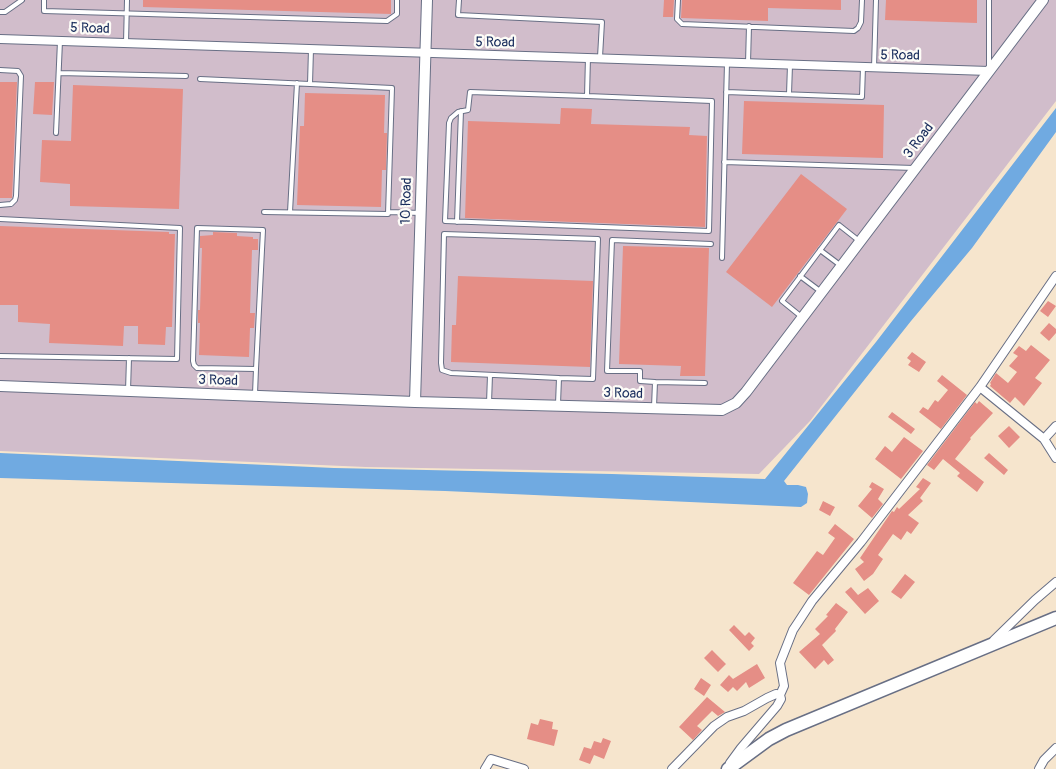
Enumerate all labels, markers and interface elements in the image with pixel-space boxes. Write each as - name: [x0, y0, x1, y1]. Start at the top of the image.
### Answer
- street label: 5 Road: [70, 20, 110, 38]
- street label: 5 Road: [475, 34, 515, 52]
- street label: 5 Road: [880, 47, 920, 65]
- street label: 3 Road: [900, 120, 938, 162]
- street label: 10 Road: [398, 177, 416, 225]
- street label: 3 Road: [198, 372, 238, 390]
- street label: 3 Road: [603, 385, 643, 403]

